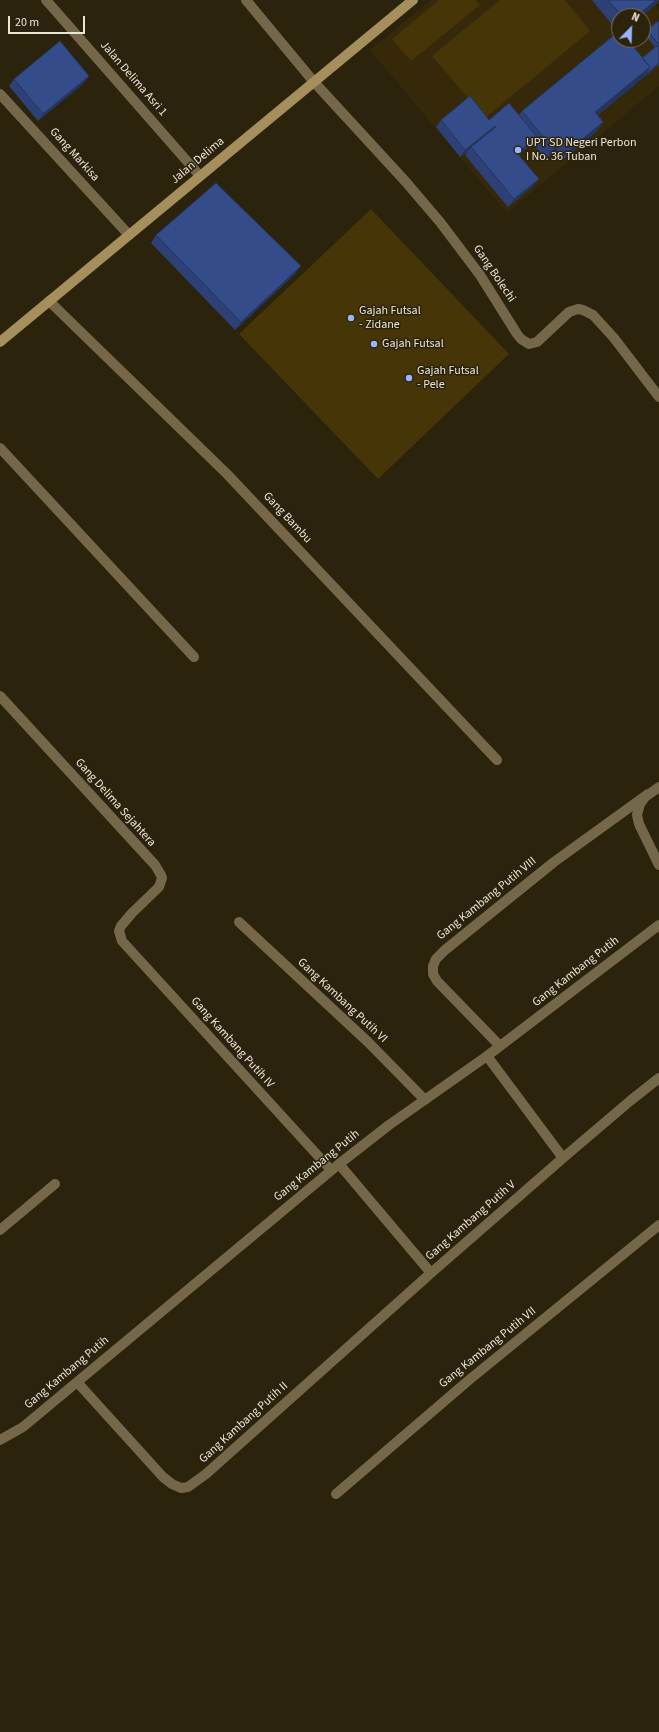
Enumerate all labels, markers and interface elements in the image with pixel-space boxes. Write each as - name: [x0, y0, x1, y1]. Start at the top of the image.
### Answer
- scale bar: [10, 8, 87, 34]
- north arrow: [611, 8, 651, 48]
- text: N: [629, 9, 642, 26]
- text: 20 m: [15, 14, 39, 31]
- street label: Jalan Delima Asri 1: [96, 38, 170, 120]
- street label: Gang Markisa: [46, 125, 102, 185]
- street label: Jalan Delima: [168, 135, 228, 187]
- place label: UPT SD Negeri Perbon I No. 36 Tuban: [526, 136, 637, 164]
- marker: UPT SD Negeri Perbon I No. 36 Tuban: [513, 145, 523, 155]
- street label: Gang Bolechi: [470, 243, 518, 305]
- place label: Gajah Futsal - Zidane: [359, 304, 421, 332]
- marker: Gajah Futsal - Zidane: [346, 313, 356, 323]
- place label: Gajah Futsal: [382, 337, 444, 351]
- marker: Gajah Futsal: [369, 339, 379, 349]
- place label: Gajah Futsal - Pele: [417, 364, 479, 392]
- marker: Gajah Futsal - Pele: [404, 373, 414, 383]
- street label: Gang Bambu: [260, 489, 314, 547]
- street label: Gang Delima Sejahtera: [72, 756, 158, 850]
- street label: Gang Kambang Putih VIII: [434, 854, 540, 944]
- street label: Gang Kambang Putih: [530, 934, 622, 1010]
- street label: Gang Kambang Putih VI: [294, 956, 390, 1046]
- street label: Gang Kambang Putih IV: [187, 995, 277, 1091]
- street label: Gang Kambang Putih: [271, 1127, 363, 1205]
- street label: Gang Kambang Putih V: [423, 1178, 519, 1264]
- street label: Gang Kambang Putih VII: [437, 1304, 539, 1392]
- street label: Gang Kambang Putih: [22, 1333, 112, 1413]
- street label: Gang Kambang Putih II: [197, 1379, 291, 1467]

